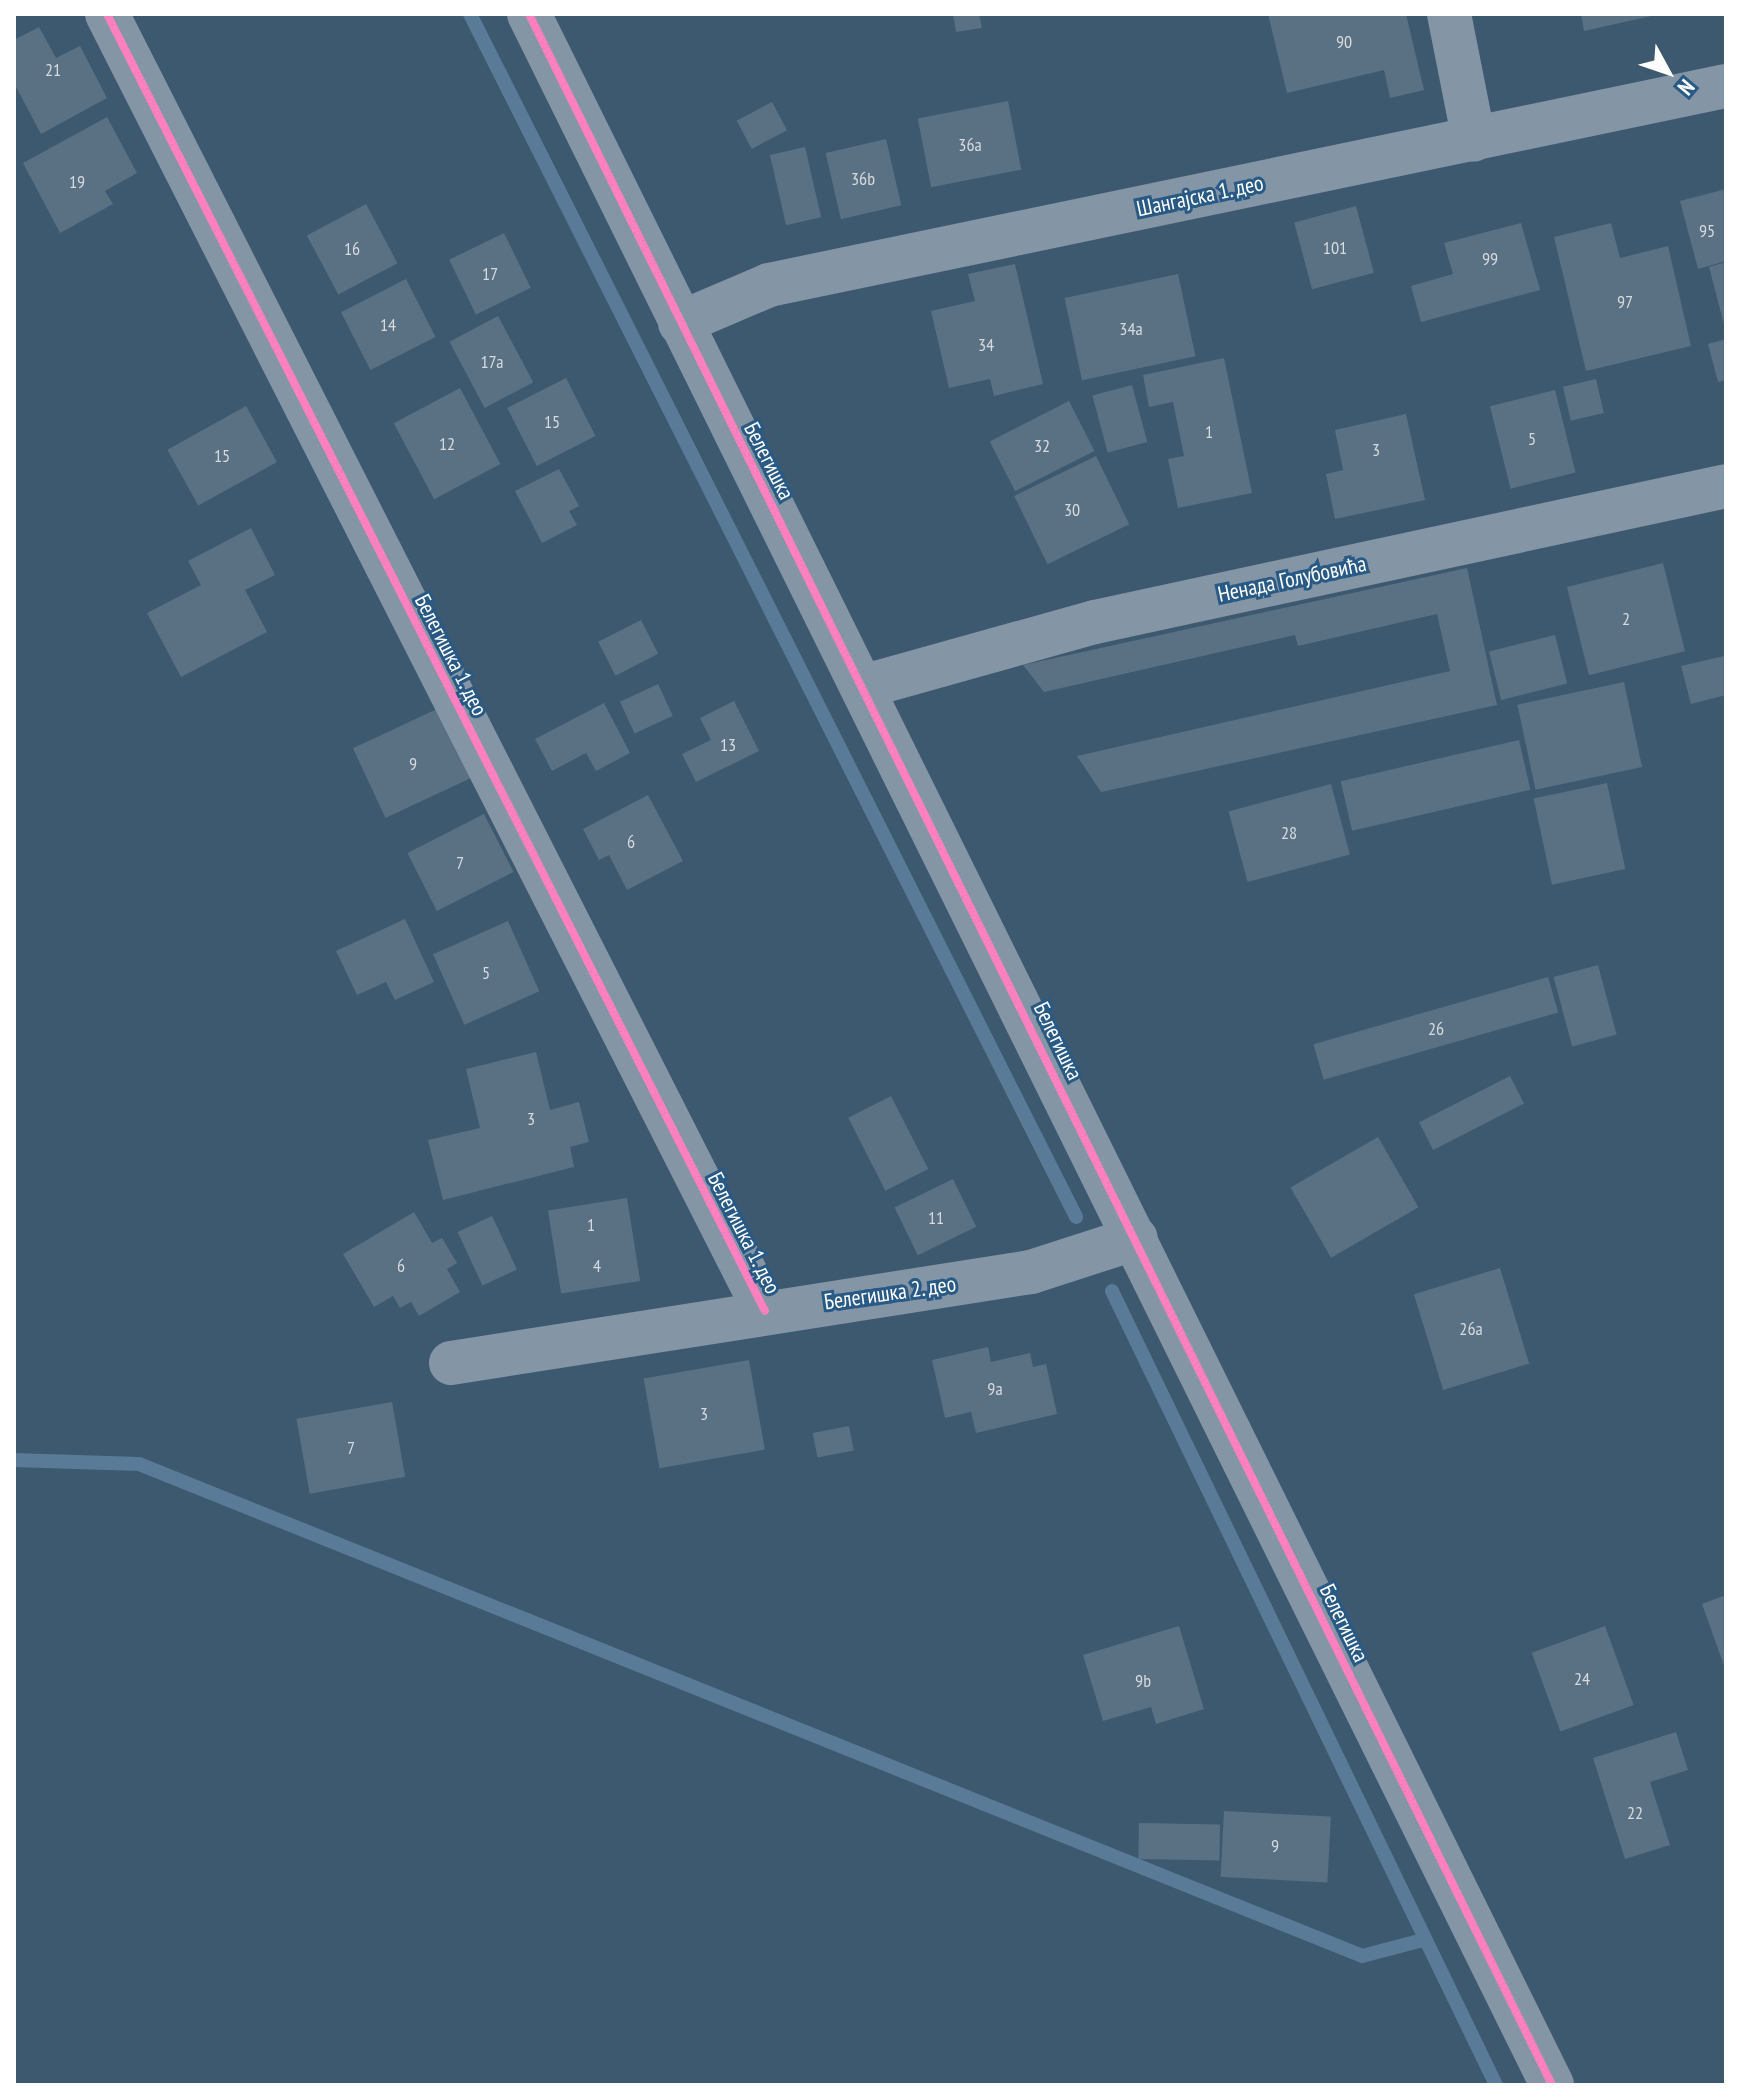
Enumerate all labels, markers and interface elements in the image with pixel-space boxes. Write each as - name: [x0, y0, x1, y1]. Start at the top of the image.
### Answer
- house number: 90: [1336, 31, 1352, 53]
- north arrow: [1628, 32, 1708, 112]
- house number: 21: [45, 59, 61, 81]
- text: N: [1672, 74, 1701, 101]
- house number: 36a: [958, 134, 982, 156]
- house number: 36b: [851, 168, 875, 190]
- street label: Шангајска 1. део: [1134, 170, 1266, 222]
- house number: 19: [69, 171, 85, 193]
- house number: 95: [1699, 220, 1715, 242]
- house number: 101: [1323, 237, 1347, 259]
- house number: 16: [344, 238, 360, 260]
- house number: 99: [1482, 248, 1498, 270]
- house number: 17: [482, 263, 498, 285]
- house number: 97: [1617, 291, 1633, 313]
- house number: 14: [380, 314, 396, 336]
- house number: 34a: [1119, 318, 1143, 340]
- house number: 34: [978, 334, 994, 356]
- house number: 17a: [480, 351, 504, 373]
- house number: 15: [544, 411, 560, 433]
- street label: Белегишка: [738, 418, 800, 504]
- house number: 1: [1205, 421, 1213, 443]
- house number: 5: [1528, 428, 1536, 450]
- house number: 12: [439, 433, 455, 455]
- house number: 32: [1034, 435, 1050, 457]
- house number: 3: [1372, 439, 1380, 461]
- house number: 15: [214, 445, 230, 467]
- house number: 30: [1064, 499, 1080, 521]
- street label: Ненада Голубовића: [1215, 550, 1369, 608]
- street label: Белегишка 1. део: [409, 589, 493, 721]
- house number: 2: [1622, 608, 1630, 630]
- house number: 13: [720, 734, 736, 756]
- house number: 9: [409, 753, 417, 775]
- house number: 28: [1281, 822, 1297, 844]
- house number: 6: [627, 831, 635, 853]
- house number: 7: [456, 852, 464, 874]
- house number: 5: [482, 962, 490, 984]
- street label: Белегишка: [1028, 998, 1088, 1084]
- house number: 26: [1428, 1018, 1444, 1040]
- house number: 3: [527, 1108, 535, 1130]
- street label: Белегишка 1. део: [702, 1167, 786, 1299]
- house number: 11: [928, 1207, 944, 1229]
- house number: 1: [587, 1214, 595, 1236]
- house number: 6: [397, 1255, 405, 1277]
- house number: 4: [593, 1255, 601, 1277]
- street label: Белегишка 2. део: [822, 1271, 958, 1315]
- house number: 26a: [1459, 1318, 1483, 1340]
- house number: 9a: [987, 1378, 1003, 1400]
- house number: 3: [700, 1403, 708, 1425]
- house number: 7: [347, 1437, 355, 1459]
- street label: Белегишка: [1314, 1580, 1374, 1666]
- house number: 24: [1574, 1668, 1590, 1690]
- house number: 9b: [1135, 1670, 1151, 1692]
- house number: 22: [1627, 1802, 1643, 1824]
- house number: 9: [1271, 1835, 1279, 1857]

